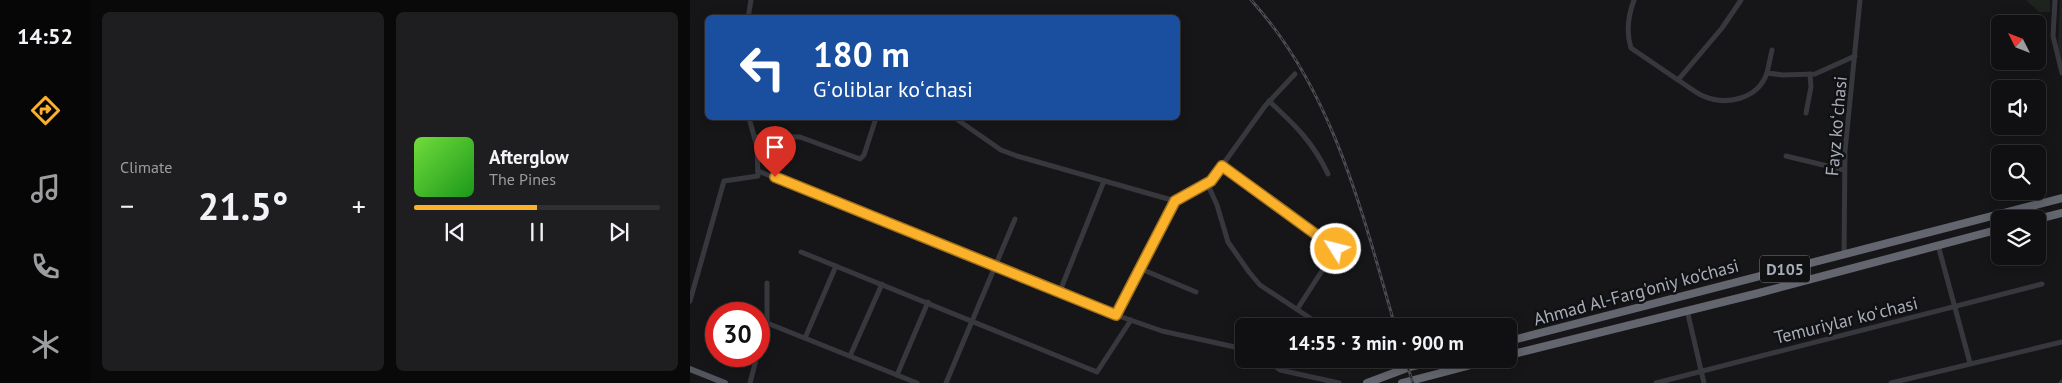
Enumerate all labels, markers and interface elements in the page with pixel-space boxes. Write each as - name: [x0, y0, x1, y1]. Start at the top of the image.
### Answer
- north arrow: [1991, 15, 2046, 70]
- map controls: [1991, 15, 2046, 265]
- text: 14:52: [17, 22, 73, 50]
- text: 180 m: [813, 31, 910, 77]
- icon: left: [730, 35, 795, 100]
- text: Gʻoliblar koʻchasi: [813, 75, 973, 103]
- street label: Fayz koʻchasi: [1820, 75, 1852, 177]
- button: sound: [1991, 80, 2046, 135]
- icon: directions: [28, 93, 63, 128]
- pin: [754, 126, 796, 177]
- icon: arrive: [761, 133, 789, 161]
- text: Afterglow: [489, 145, 569, 169]
- button: search: [1991, 145, 2046, 200]
- text: Climate: [120, 157, 172, 177]
- text: The Pines: [489, 169, 556, 189]
- icon: music: [28, 171, 63, 206]
- text: 21.5°: [198, 181, 288, 230]
- text: −: [120, 187, 134, 224]
- text: +: [352, 187, 366, 224]
- button: layers: [1991, 210, 2046, 265]
- icon: previous: [441, 218, 469, 246]
- icon: pause: [523, 218, 551, 246]
- icon: next: [605, 218, 633, 246]
- position arrow: [1309, 222, 1361, 274]
- icon: phone: [28, 249, 63, 284]
- street label: Ahmad Al-Farg'oniy ko'chasi: [1531, 254, 1741, 330]
- road number: D105: [1760, 255, 1810, 282]
- street label: Temuriylar koʻchasi: [1772, 291, 1920, 349]
- speed limit sign: 30: [705, 302, 770, 367]
- icon: climate: [28, 327, 63, 362]
- text: 14:55 · 3 min · 900 m: [1288, 331, 1464, 355]

